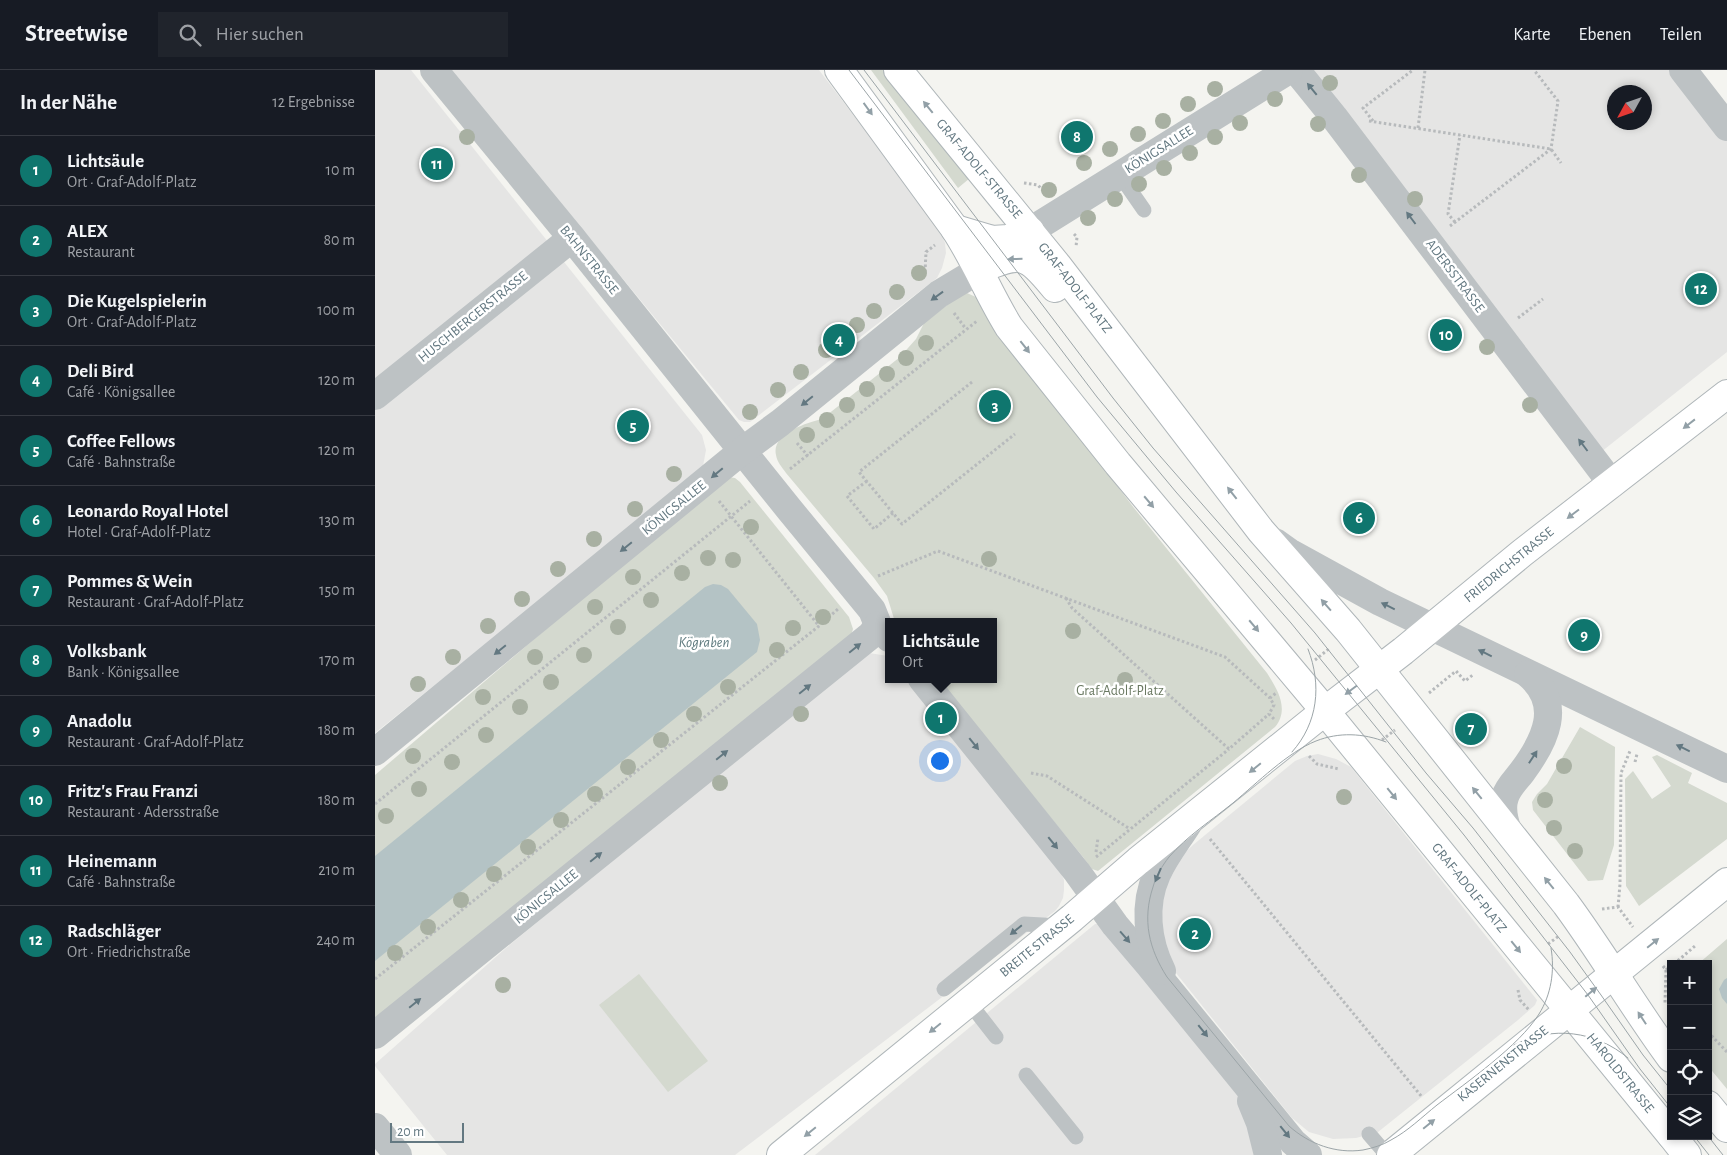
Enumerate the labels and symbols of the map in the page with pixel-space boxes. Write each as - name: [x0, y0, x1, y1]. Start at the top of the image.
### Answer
- one-way arrow: [1306, 83, 1317, 96]
- north arrow: [1607, 85, 1652, 130]
- one-way arrow: [923, 101, 934, 114]
- one-way arrow: [863, 103, 873, 116]
- street label: GRAF-ADOLF-STRASSE: [933, 117, 1025, 222]
- pin: 8: [1061, 118, 1093, 156]
- street label: KÖNIGSALLEE: [1121, 121, 1196, 176]
- pin: 11: [421, 145, 453, 183]
- one-way arrow: [1406, 211, 1416, 225]
- street label: BAHNSTRASSE: [557, 223, 621, 297]
- street label: ADERSSTRASSE: [1423, 237, 1487, 315]
- street label: GRAF-ADOLF-PLATZ: [1035, 240, 1115, 336]
- one-way arrow: [1007, 255, 1023, 263]
- street label: HUSCHBERGERSTRASSE: [416, 269, 530, 365]
- pin: 12: [1685, 270, 1717, 308]
- one-way arrow: [931, 291, 944, 301]
- pin: 10: [1430, 316, 1462, 354]
- pin: 4: [823, 321, 855, 359]
- one-way arrow: [1020, 340, 1030, 354]
- pin: 3: [979, 387, 1011, 425]
- one-way arrow: [801, 396, 814, 407]
- pin: 5: [617, 407, 649, 445]
- one-way arrow: [1682, 419, 1695, 430]
- one-way arrow: [1577, 439, 1588, 452]
- one-way arrow: [711, 467, 724, 478]
- street label: KÖNIGSALLEE: [638, 476, 709, 538]
- one-way arrow: [1226, 487, 1237, 500]
- one-way arrow: [1144, 495, 1155, 508]
- pin: 6: [1343, 499, 1375, 537]
- one-way arrow: [1567, 508, 1580, 519]
- street label: FRIEDRICHSTRASSE: [1462, 525, 1557, 605]
- one-way arrow: [620, 541, 633, 552]
- one-way arrow: [1320, 600, 1332, 612]
- one-way arrow: [1381, 602, 1395, 610]
- pin: 9: [1568, 616, 1600, 654]
- one-way arrow: [1248, 619, 1259, 632]
- water label: Kögraben: [679, 635, 729, 650]
- one-way arrow: [848, 643, 861, 654]
- one-way arrow: [494, 644, 507, 655]
- one-way arrow: [1478, 649, 1493, 657]
- one-way arrow: [798, 684, 811, 695]
- park label: Graf-Adolf-Platz: [1076, 684, 1164, 698]
- one-way arrow: [1345, 685, 1358, 696]
- pin: 1: [925, 699, 957, 737]
- pin: 7: [1455, 710, 1487, 748]
- one-way arrow: [969, 738, 980, 751]
- one-way arrow: [1676, 744, 1690, 752]
- your location: [927, 748, 953, 774]
- one-way arrow: [716, 750, 729, 761]
- one-way arrow: [1528, 750, 1537, 763]
- one-way arrow: [1248, 763, 1261, 774]
- one-way arrow: [1387, 787, 1398, 800]
- one-way arrow: [1472, 787, 1483, 800]
- one-way arrow: [1048, 836, 1059, 849]
- street label: GRAF-ADOLF-PLATZ: [1429, 841, 1509, 935]
- one-way arrow: [589, 852, 602, 863]
- street label: KÖNIGSALLEE: [510, 865, 581, 927]
- one-way arrow: [1153, 868, 1161, 882]
- one-way arrow: [1544, 877, 1555, 890]
- street label: BREITE STRASSE: [997, 912, 1077, 980]
- pin: 2: [1179, 915, 1211, 953]
- one-way arrow: [1010, 925, 1023, 936]
- one-way arrow: [1119, 930, 1131, 942]
- one-way arrow: [1646, 938, 1659, 949]
- one-way arrow: [1511, 941, 1522, 954]
- one-way arrow: [1585, 986, 1597, 998]
- one-way arrow: [408, 997, 421, 1008]
- one-way arrow: [1638, 1012, 1647, 1025]
- one-way arrow: [929, 1023, 942, 1034]
- street label: KASERNENSTRASSE: [1455, 1023, 1551, 1105]
- one-way arrow: [1197, 1024, 1208, 1037]
- street label: HAROLDSTRASSE: [1584, 1030, 1656, 1116]
- one-way arrow: [1422, 1119, 1435, 1130]
- scale bar: [390, 1120, 464, 1143]
- one-way arrow: [1280, 1125, 1291, 1138]
- one-way arrow: [803, 1126, 816, 1137]

